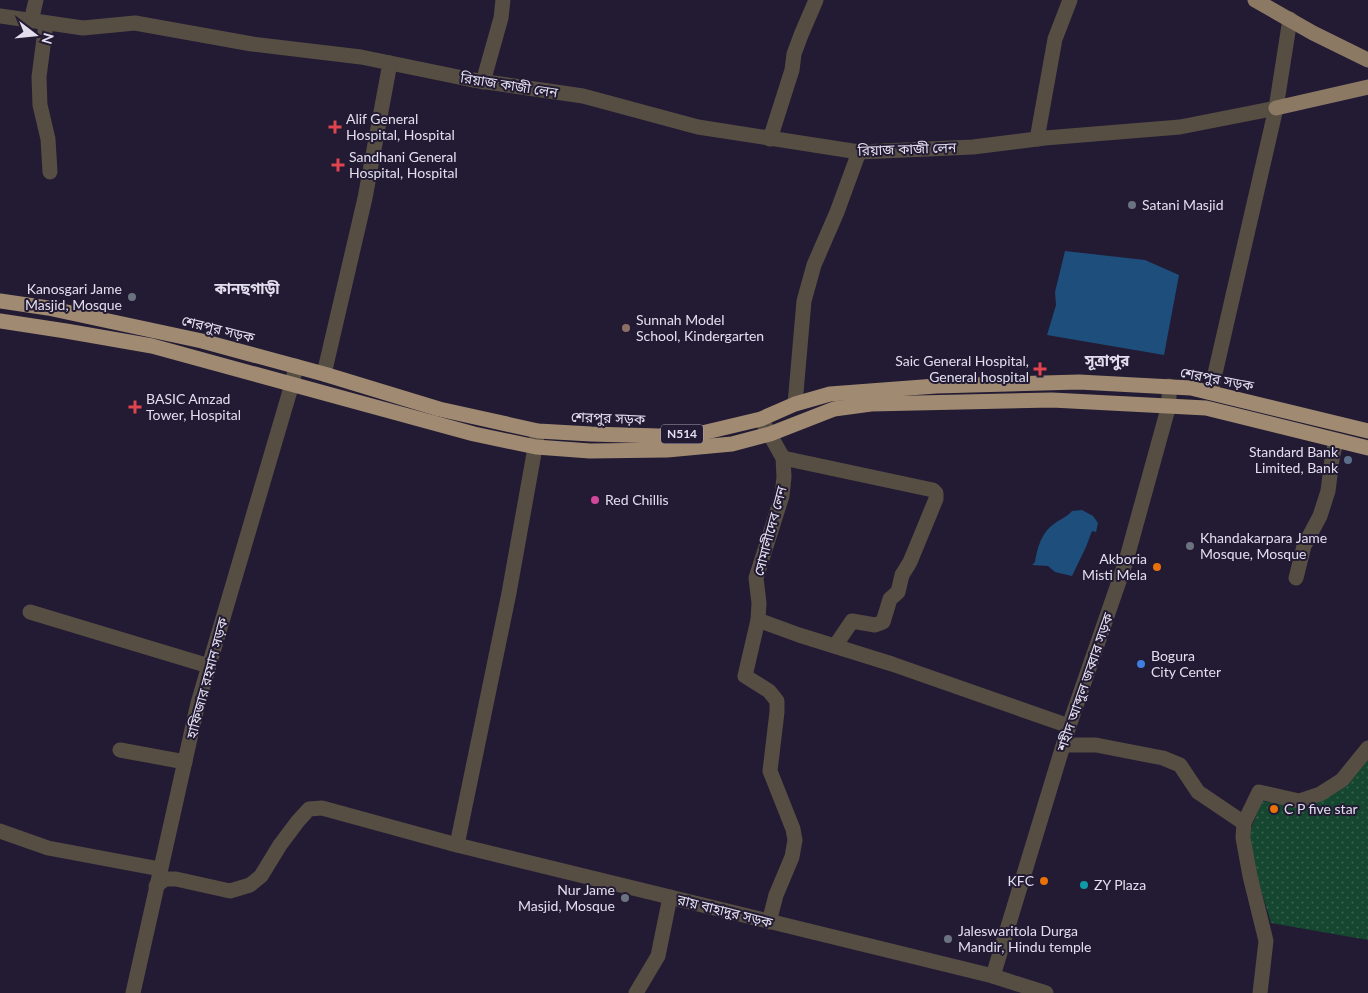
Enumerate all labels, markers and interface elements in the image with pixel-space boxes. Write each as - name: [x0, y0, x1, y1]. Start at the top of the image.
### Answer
- north arrow: [10, 10, 60, 60]
- text: N: [38, 31, 58, 46]
- street label: রিয়াজ কাজী লেন: [458, 68, 560, 101]
- place label: Alif General Hospital, Hospital: [346, 110, 455, 143]
- marker: Alif General Hospital, Hospital: [328, 120, 342, 134]
- street label: রিয়াজ কাজী লেন: [857, 138, 957, 159]
- place label: Sandhani General Hospital, Hospital: [349, 148, 458, 181]
- marker: Sandhani General Hospital, Hospital: [331, 158, 345, 172]
- place label: Satani Masjid: [1142, 196, 1223, 213]
- marker: Satani Masjid: [1126, 199, 1138, 211]
- district label: কানছগাড়ী: [213, 279, 280, 297]
- place label: Kanosgari Jame Masjid, Mosque: [25, 280, 122, 313]
- marker: Kanosgari Jame Masjid, Mosque: [126, 291, 138, 303]
- street label: শেরপুর সড়ক: [180, 311, 257, 347]
- place label: Sunnah Model School, Kindergarten: [636, 311, 764, 344]
- marker: Sunnah Model School, Kindergarten: [620, 322, 632, 334]
- district label: সূত্রাপুর: [1084, 351, 1130, 371]
- place label: Saic General Hospital, General hospital: [895, 352, 1029, 385]
- marker: Saic General Hospital, General hospital: [1033, 362, 1047, 376]
- street label: শেরপুর সড়ক: [1179, 363, 1256, 395]
- place label: BASIC Amzad Tower, Hospital: [146, 390, 241, 423]
- marker: BASIC Amzad Tower, Hospital: [128, 400, 142, 414]
- street label: শেরপুর সড়ক: [571, 408, 646, 428]
- road number: N514: [661, 424, 703, 444]
- place label: Standard Bank Limited, Bank: [1249, 443, 1339, 476]
- marker: Standard Bank Limited, Bank: [1342, 454, 1354, 466]
- street label: সোমালীদেব লেন: [749, 484, 790, 578]
- place label: Red Chillis: [605, 491, 669, 508]
- marker: Red Chillis: [589, 494, 601, 506]
- place label: Khandakarpara Jame Mosque, Mosque: [1200, 529, 1327, 562]
- marker: Khandakarpara Jame Mosque, Mosque: [1184, 540, 1196, 552]
- place label: Akboria Misti Mela: [1082, 550, 1147, 583]
- marker: Akboria Misti Mela: [1151, 561, 1163, 573]
- street label: শহীদ আব্দুল জব্বার সড়ক: [1053, 610, 1116, 754]
- street label: হাফিজার রহমান সড়ক: [182, 615, 231, 741]
- place label: Bogura City Center: [1151, 647, 1221, 680]
- marker: Bogura City Center: [1135, 658, 1147, 670]
- place label: C P five star: [1284, 800, 1358, 817]
- marker: C P five star: [1268, 803, 1280, 815]
- place label: KFC: [1008, 872, 1035, 889]
- marker: KFC: [1038, 875, 1050, 887]
- place label: ZY Plaza: [1094, 876, 1146, 893]
- marker: ZY Plaza: [1078, 879, 1090, 891]
- place label: Nur Jame Masjid, Mosque: [518, 881, 615, 914]
- street label: রায় বাহাদুর সড়ক: [675, 890, 775, 931]
- marker: Nur Jame Masjid, Mosque: [619, 892, 631, 904]
- place label: Jaleswaritola Durga Mandir, Hindu temple: [958, 922, 1091, 955]
- marker: Jaleswaritola Durga Mandir, Hindu temple: [942, 933, 954, 945]

